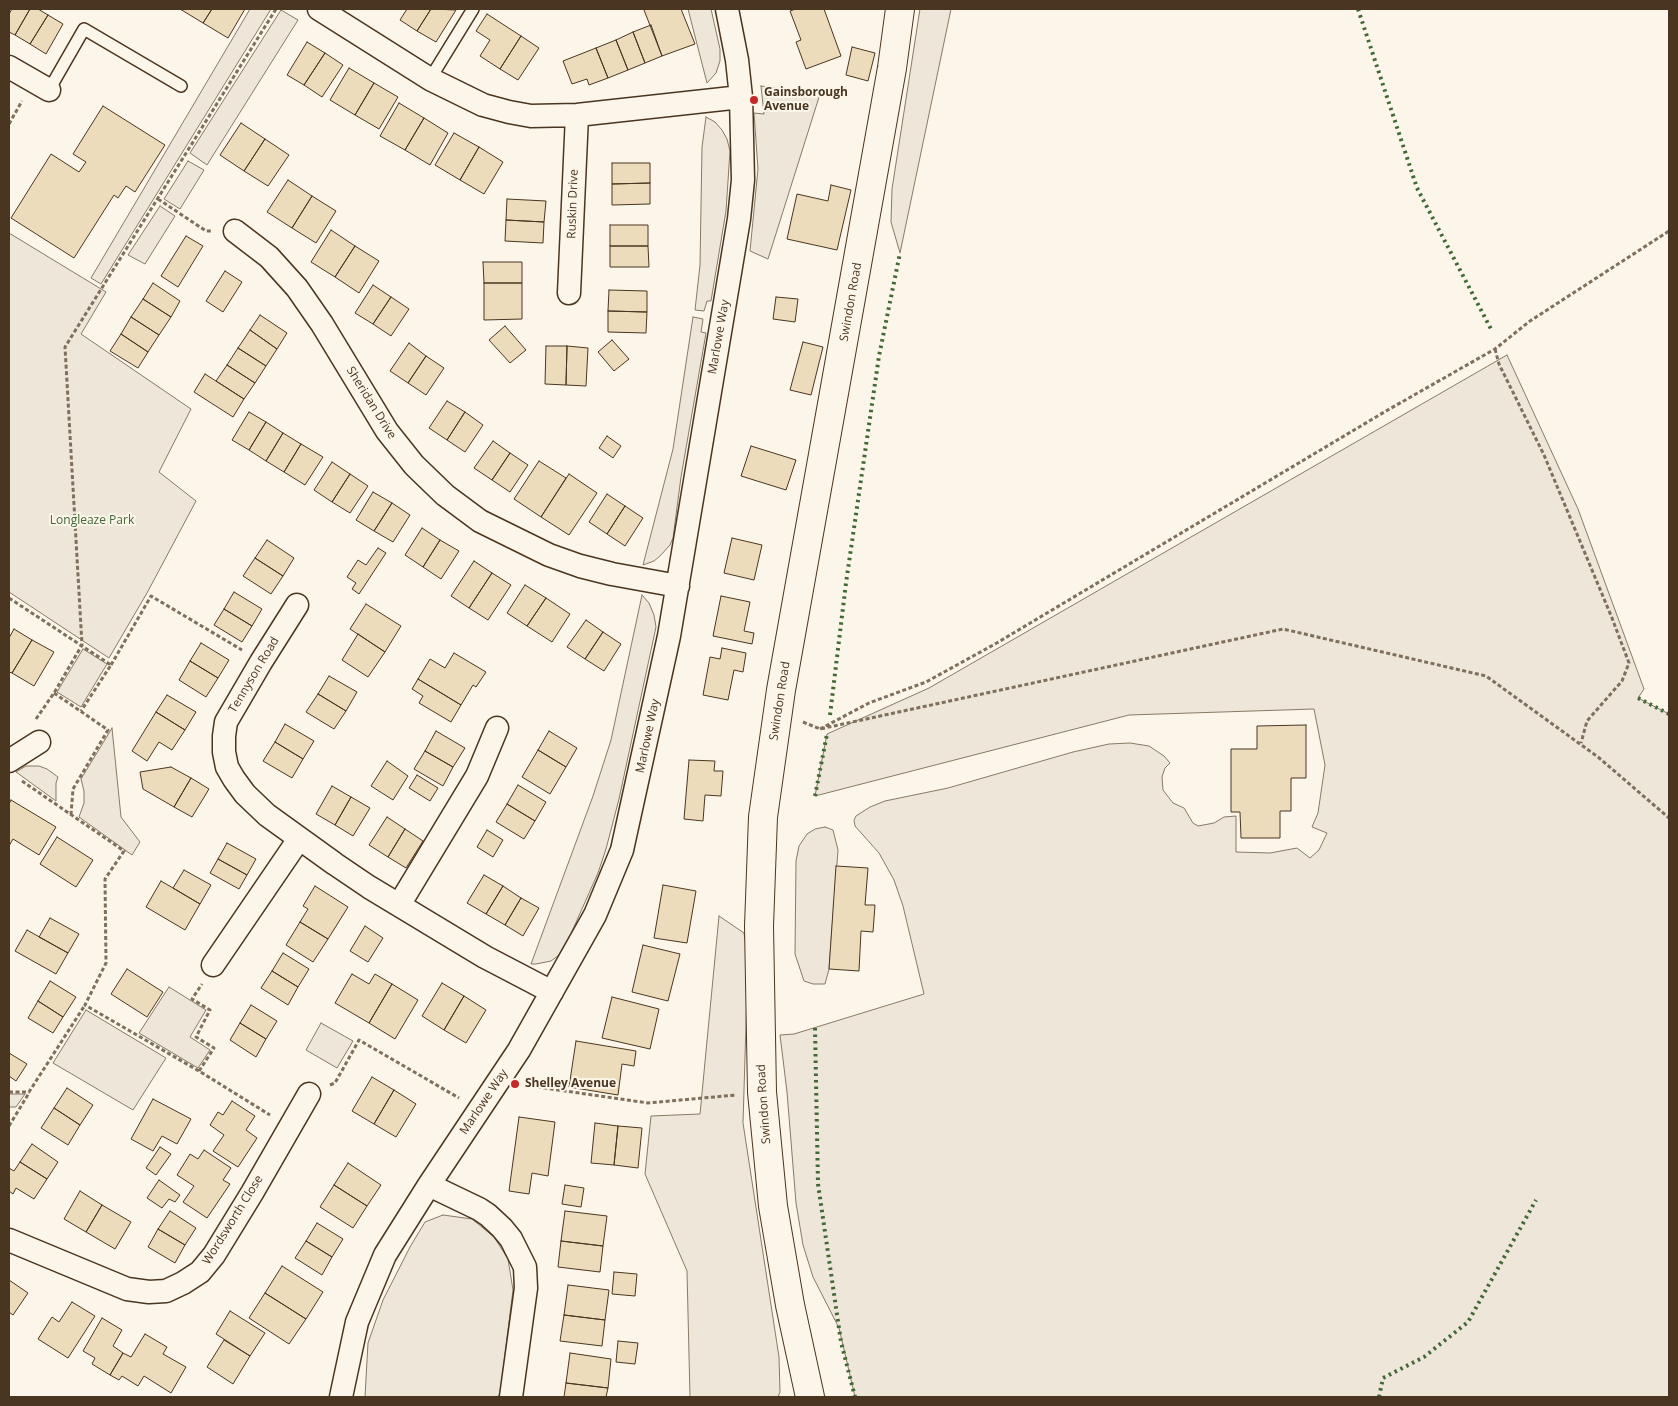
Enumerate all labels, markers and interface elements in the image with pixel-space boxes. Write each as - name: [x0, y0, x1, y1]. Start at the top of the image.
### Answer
- place label: Gainsborough Avenue: [764, 86, 848, 114]
- marker: Gainsborough Avenue: [748, 94, 760, 106]
- street label: Ruskin Drive: [565, 169, 581, 239]
- street label: Swindon Road: [837, 261, 865, 343]
- street label: Marlowe Way: [705, 299, 733, 375]
- street label: Sheridan Drive: [343, 364, 399, 442]
- park label: Longleaze Park: [50, 514, 134, 528]
- street label: Tennyson Road: [226, 634, 282, 716]
- street label: Swindon Road: [767, 660, 793, 742]
- street label: Marlowe Way: [633, 698, 663, 774]
- street label: Swindon Road: [754, 1064, 774, 1144]
- street label: Marlowe Way: [457, 1067, 511, 1137]
- place label: Shelley Avenue: [525, 1077, 616, 1091]
- marker: Shelley Avenue: [509, 1078, 521, 1090]
- street label: Wordsworth Close: [200, 1173, 266, 1267]

